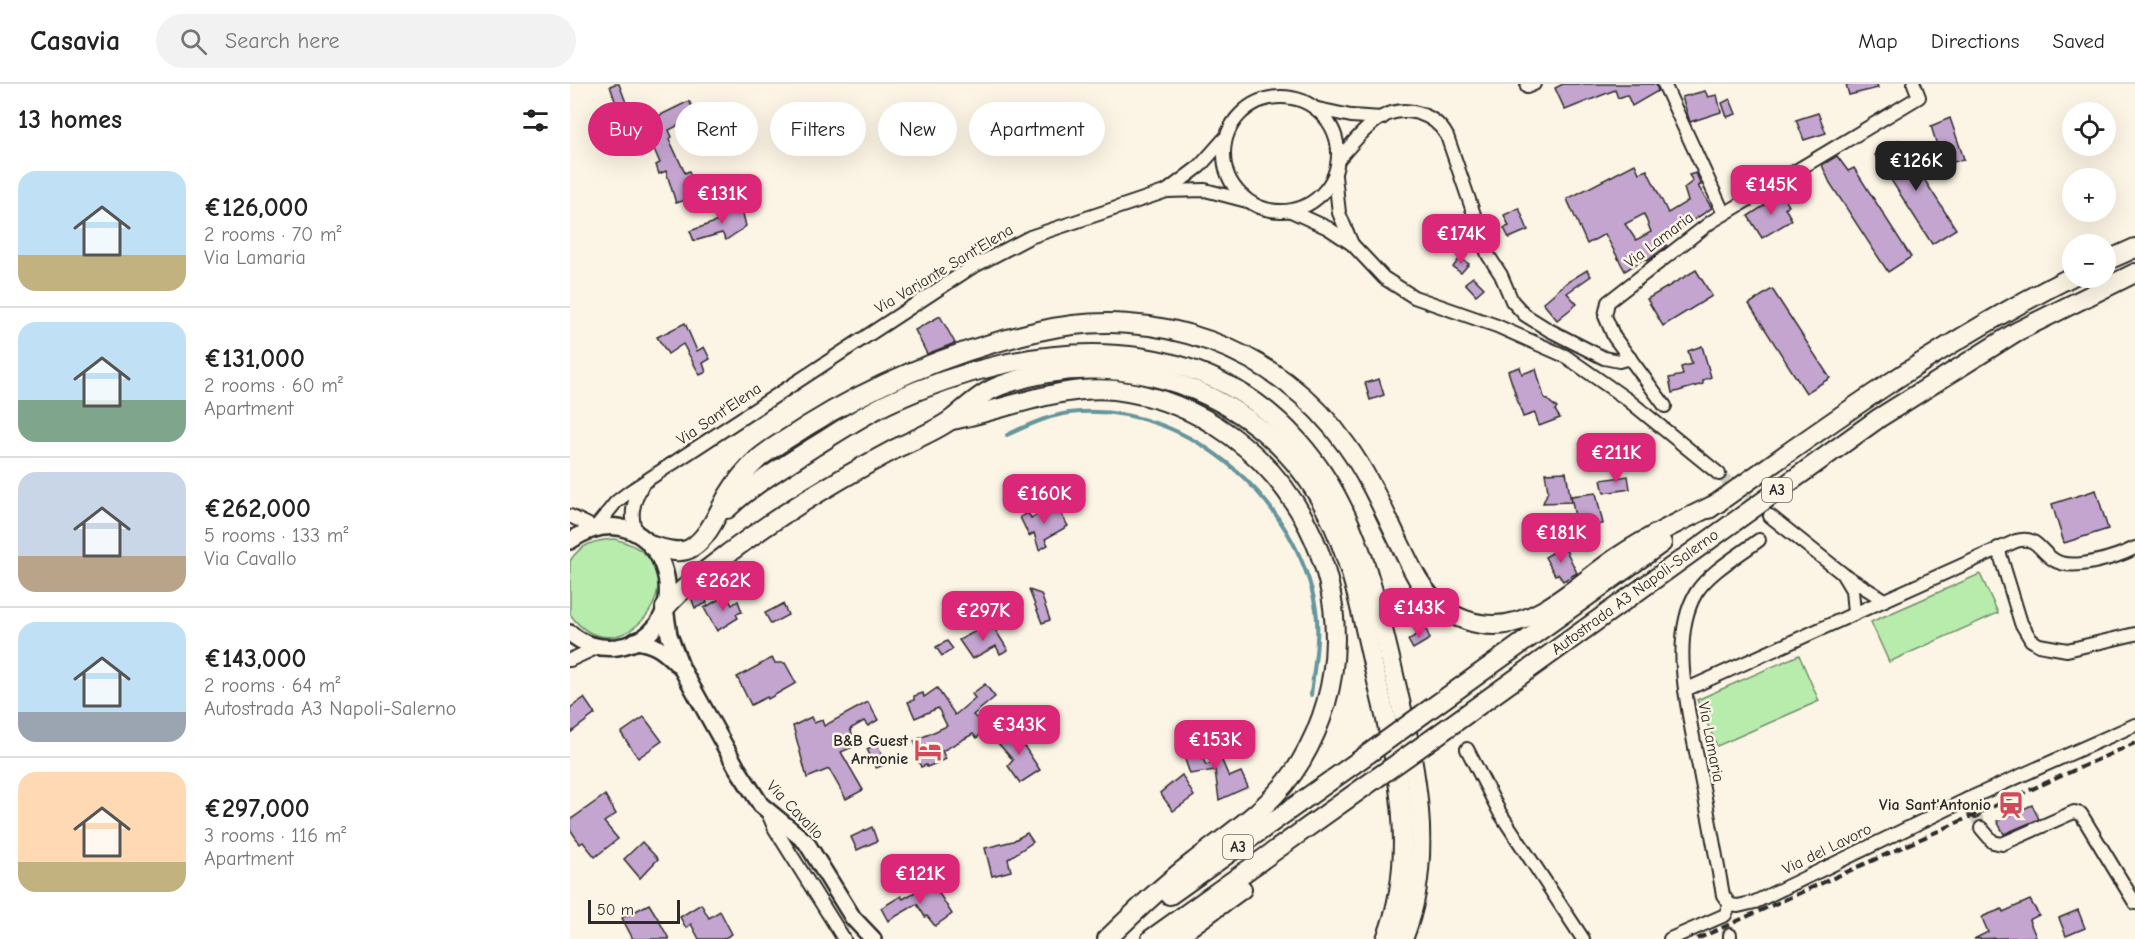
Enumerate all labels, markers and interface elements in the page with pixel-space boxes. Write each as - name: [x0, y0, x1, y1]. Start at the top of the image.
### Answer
- search box: [156, 14, 576, 68]
- text: Casavia: [30, 25, 120, 57]
- icon: search: [177, 25, 210, 58]
- text: Search here: [225, 28, 340, 54]
- text: Map: [1858, 29, 1898, 53]
- text: Directions: [1931, 29, 2020, 53]
- text: Saved: [2053, 29, 2105, 53]
- chip: Buy: [588, 102, 663, 156]
- chip: Rent: [675, 102, 758, 156]
- chip: Filters: [770, 102, 866, 156]
- chip: New: [878, 102, 957, 156]
- chip: Apartment: [969, 102, 1105, 156]
- map controls: [2062, 102, 2116, 288]
- button: locate: [2062, 102, 2116, 156]
- icon: filters: [519, 104, 552, 137]
- text: 13 homes: [18, 105, 122, 135]
- pin: €126K: [1874, 141, 1958, 192]
- text: €126K: [1889, 149, 1943, 172]
- pin: €145K: [1729, 165, 1813, 216]
- button: +: [2062, 168, 2116, 222]
- text: €145K: [1745, 173, 1797, 196]
- pin: €131K: [680, 174, 764, 225]
- text: €131K: [697, 182, 747, 205]
- text: €126,000: [204, 193, 308, 223]
- icon: home: [66, 195, 138, 267]
- street label: Via Lamaria: [1621, 208, 1697, 272]
- pin: €174K: [1419, 214, 1503, 265]
- street label: Via Variante Sant'Elena: [872, 221, 1016, 317]
- text: €174K: [1436, 222, 1486, 245]
- text: 2 rooms · 70 m²: [204, 223, 341, 246]
- button: −: [2062, 234, 2116, 288]
- text: Via Lamaria: [204, 246, 306, 269]
- text: €131,000: [204, 344, 305, 374]
- icon: home: [66, 346, 138, 418]
- text: 2 rooms · 60 m²: [204, 374, 343, 397]
- street label: Via Sant'Elena: [673, 379, 765, 449]
- text: Apartment: [204, 397, 294, 420]
- pin: €211K: [1574, 433, 1658, 484]
- text: €211K: [1591, 441, 1641, 464]
- pin: €160K: [1002, 474, 1086, 525]
- road number: A3: [1762, 478, 1792, 502]
- text: €160K: [1017, 482, 1071, 505]
- text: €262,000: [204, 494, 311, 524]
- icon: home: [66, 496, 138, 568]
- pin: €181K: [1519, 513, 1603, 564]
- text: €181K: [1536, 521, 1587, 544]
- text: 5 rooms · 133 m²: [204, 524, 348, 547]
- street label: Autostrada A3 Napoli-Salerno: [1548, 525, 1722, 659]
- text: Via Cavallo: [204, 547, 296, 570]
- pin: €262K: [681, 561, 765, 612]
- text: €262K: [695, 569, 751, 592]
- pin: €143K: [1377, 588, 1461, 639]
- pin: €297K: [941, 591, 1025, 642]
- text: €143K: [1393, 596, 1445, 619]
- text: €297K: [956, 599, 1010, 622]
- text: €143,000: [204, 644, 306, 674]
- icon: home: [66, 646, 138, 718]
- text: 2 rooms · 64 m²: [204, 674, 340, 697]
- text: Autostrada A3 Napoli-Salerno: [204, 697, 456, 720]
- street label: Via Lamaria: [1694, 700, 1728, 784]
- pin: €343K: [977, 705, 1061, 756]
- text: €343K: [992, 713, 1046, 736]
- pin: €153K: [1173, 720, 1257, 771]
- text: €153K: [1188, 728, 1242, 751]
- place label: B&B Guest Armonie: [833, 732, 909, 768]
- hotel icon: B&B Guest Armonie: [913, 735, 943, 765]
- street label: Via Cavallo: [763, 777, 827, 843]
- station icon: Via Sant'Antonio: [1996, 790, 2026, 820]
- text: €297,000: [204, 794, 310, 824]
- icon: home: [66, 796, 138, 868]
- place label: Via Sant'Antonio: [1879, 796, 1991, 814]
- street label: Via del Lavoro: [1780, 820, 1874, 878]
- text: 3 rooms · 116 m²: [204, 824, 346, 847]
- road number: A3: [1223, 835, 1253, 859]
- text: Apartment: [204, 847, 294, 870]
- pin: €121K: [878, 854, 962, 905]
- text: €121K: [895, 862, 945, 885]
- scale bar: [588, 897, 680, 924]
- text: 50 m: [597, 901, 634, 919]

